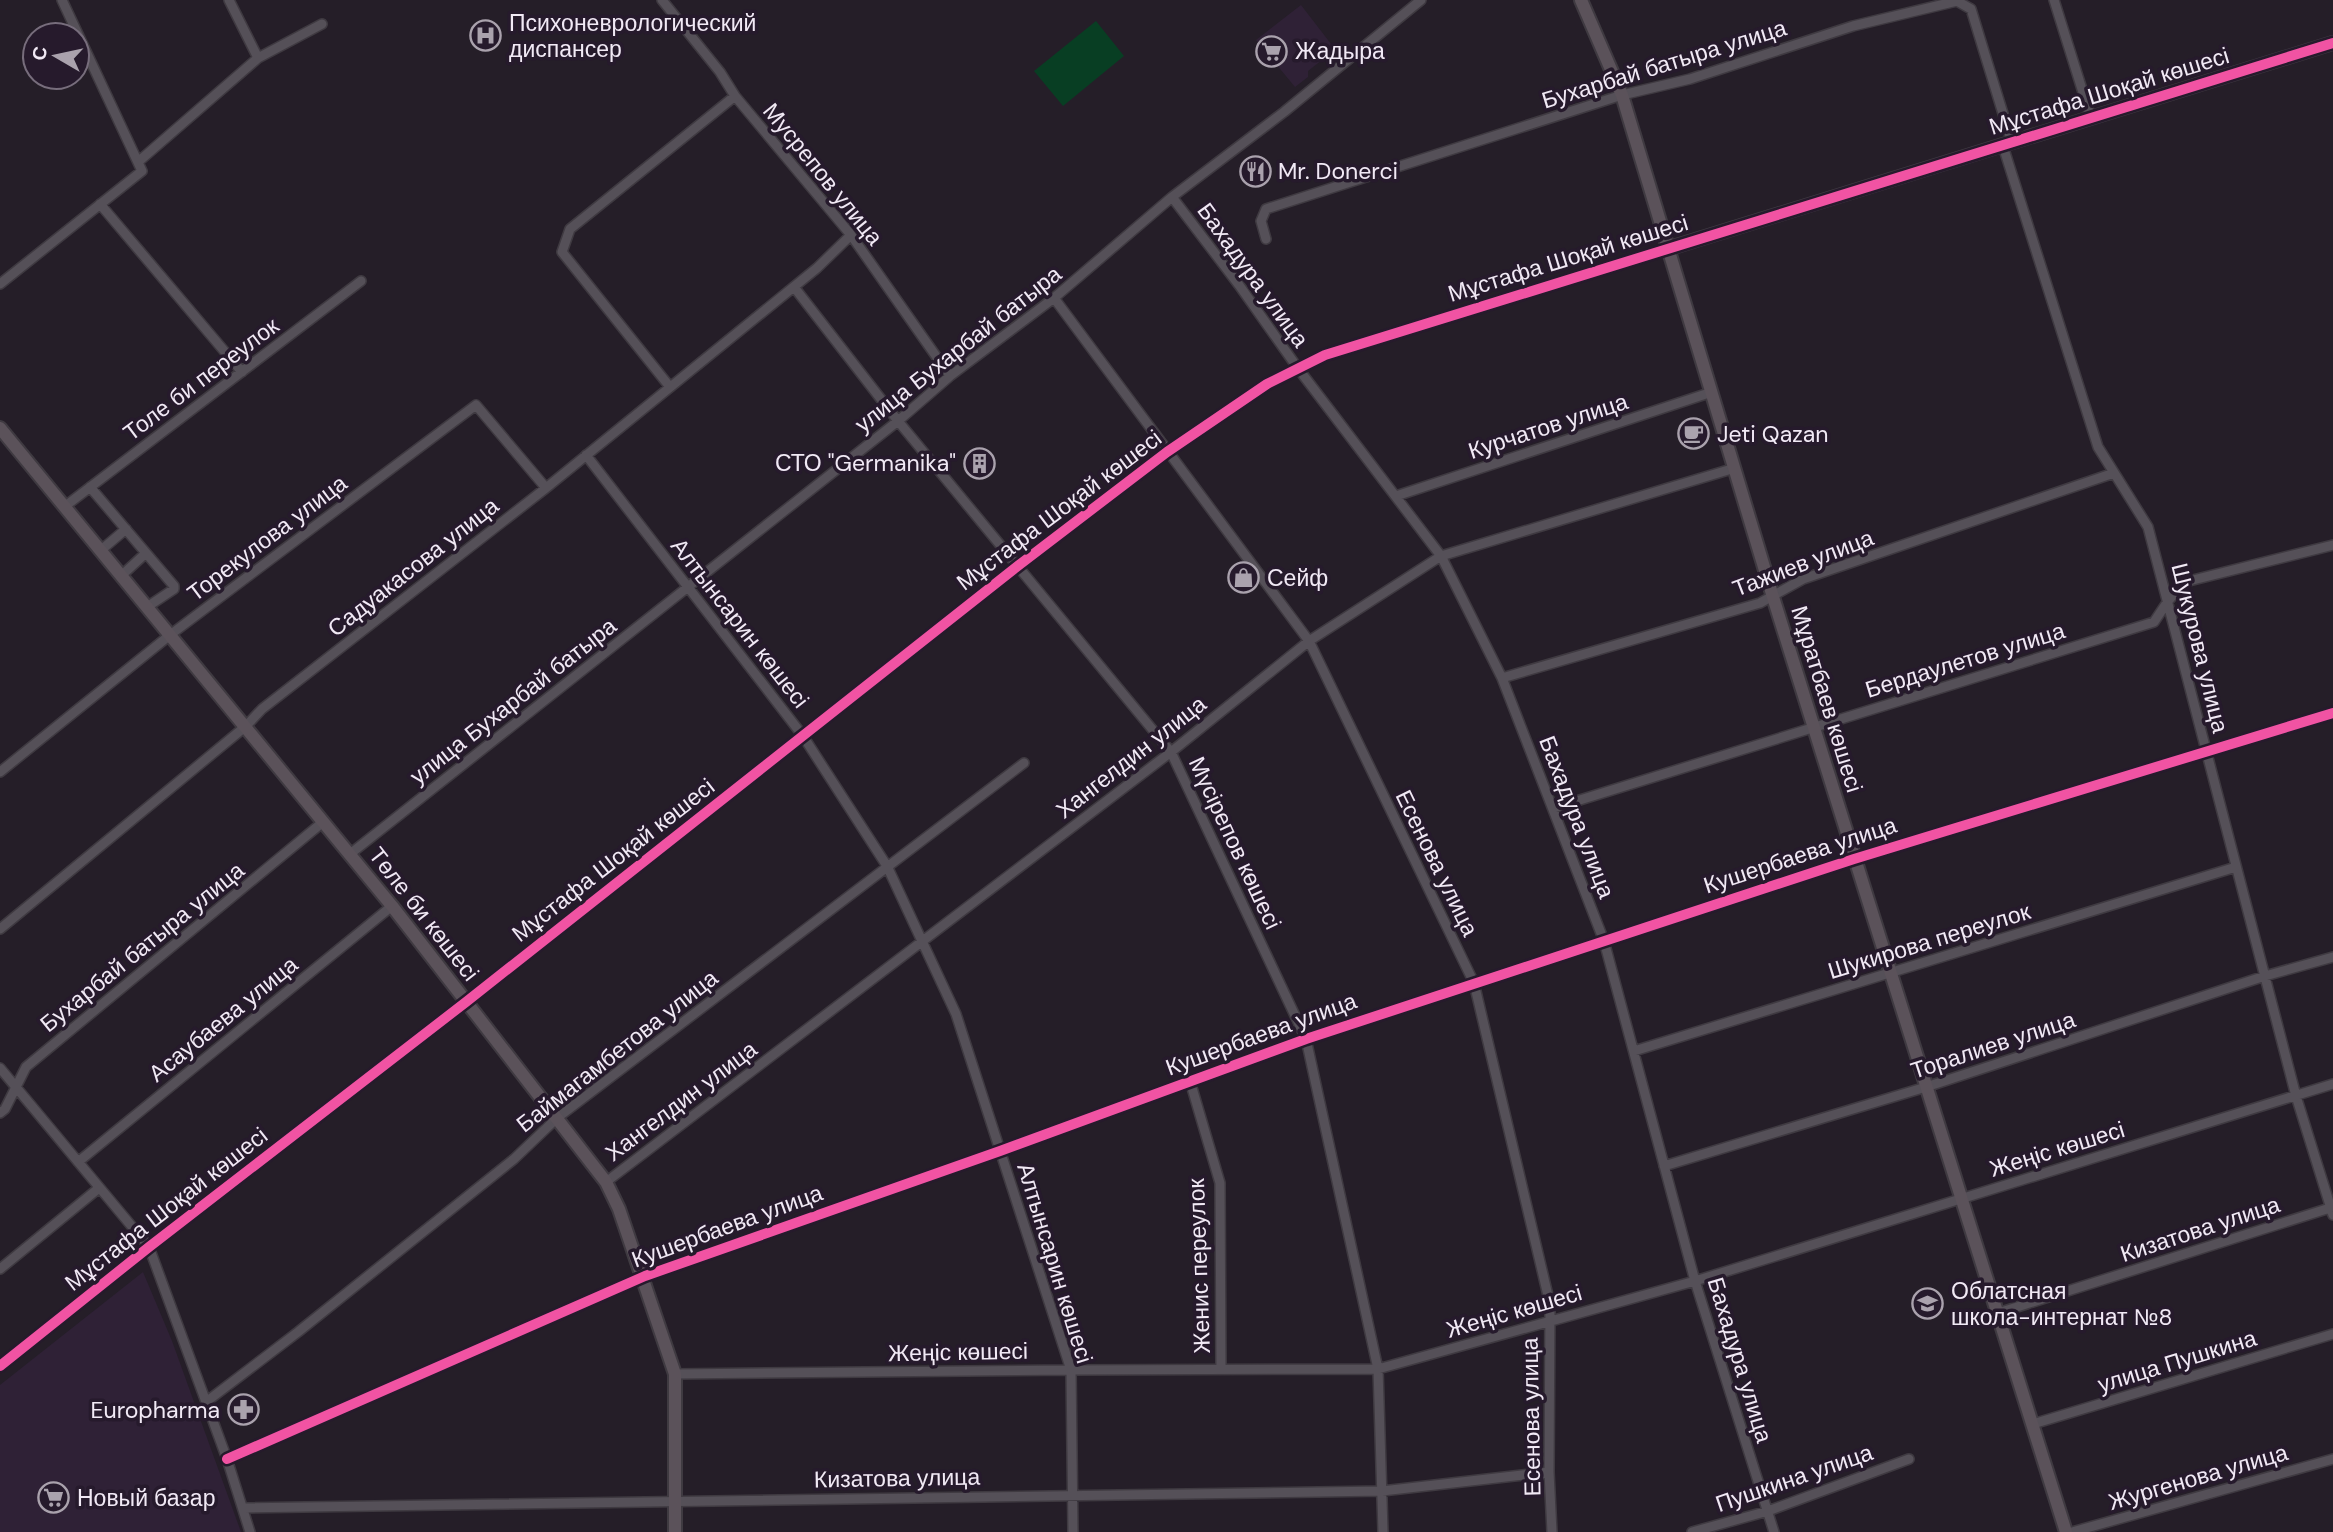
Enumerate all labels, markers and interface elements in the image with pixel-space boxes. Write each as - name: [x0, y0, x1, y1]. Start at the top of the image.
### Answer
- place label: Психоневрологический диспансер: [509, 8, 756, 64]
- street label: Бухарбай батыра улица: [1538, 12, 1790, 116]
- hospital icon: Психоневрологический диспансер: [469, 19, 503, 53]
- north arrow: [21, 21, 91, 91]
- supermarket icon: Жадыра: [1255, 34, 1289, 68]
- place label: Жадыра: [1295, 36, 1385, 66]
- street label: Мұстафа Шоқай көшесі: [1985, 40, 2233, 142]
- text: С: [26, 44, 53, 62]
- street label: Мусрепов улица: [756, 97, 890, 251]
- restaurant icon: Mr. Donerci: [1238, 154, 1272, 188]
- place label: Mr. Donerci: [1278, 156, 1398, 186]
- street label: Бахадура улица: [1190, 197, 1316, 353]
- street label: Мұстафа Шоқай көшесі: [1444, 207, 1692, 309]
- street label: улица Бухарбай батыра: [849, 259, 1068, 439]
- street label: Толе би переулок: [117, 310, 285, 447]
- street label: Курчатов улица: [1465, 386, 1632, 466]
- cafe icon: Jeti Qazan: [1677, 417, 1711, 451]
- place label: Jeti Qazan: [1717, 419, 1828, 449]
- street label: Мұстафа Шоқай көшесі: [950, 423, 1168, 597]
- building icon: СТО "Germanika": [962, 446, 996, 480]
- place label: СТО "Germanika": [775, 448, 956, 478]
- street label: Торекулова улица: [181, 468, 353, 608]
- street label: Садуакасова улица: [321, 491, 505, 643]
- street label: Тажиев улица: [1728, 522, 1878, 604]
- street label: Алтынсарин көшесі: [664, 532, 816, 714]
- street label: Шукурова улица: [2164, 560, 2236, 736]
- shop icon: Сейф: [1227, 561, 1261, 595]
- place label: Сейф: [1267, 563, 1328, 593]
- street label: Мұратбаев көшесі: [1784, 602, 1870, 796]
- street label: улица Бухарбай батыра: [404, 611, 623, 791]
- street label: Бердаулетов улица: [1862, 615, 2069, 705]
- street label: Хангелдин улица: [1050, 689, 1212, 825]
- street label: Бахадура улица: [1532, 732, 1622, 903]
- street label: Мүсірепов көшесі: [1182, 752, 1288, 934]
- street label: Мұстафа Шоқай көшесі: [505, 771, 721, 949]
- street label: Есенова улица: [1389, 785, 1485, 941]
- street label: Кушербаева улица: [1700, 810, 1901, 900]
- street label: Төле би көшесі: [362, 841, 486, 987]
- street label: Бухарбай батыра улица: [34, 855, 250, 1039]
- street label: Шукирова переулок: [1824, 896, 2035, 986]
- street label: Асаубаева улица: [142, 949, 304, 1088]
- street label: Баймагамбетова улица: [510, 963, 724, 1139]
- street label: Кушербаева улица: [1161, 985, 1361, 1083]
- street label: Торалиев улица: [1907, 1004, 2079, 1086]
- street label: Хангелдин улица: [599, 1034, 763, 1168]
- street label: Жеңіс көшесі: [1986, 1114, 2128, 1184]
- street label: Мұстафа Шоқай көшесі: [58, 1120, 274, 1298]
- street label: Алтынсарин көшесі: [1010, 1159, 1100, 1367]
- street label: Кушербаева улица: [627, 1177, 827, 1275]
- street label: Женис переулок: [1181, 1177, 1217, 1354]
- street label: Кизатова улица: [2116, 1189, 2284, 1269]
- street label: Бахадура улица: [1701, 1274, 1779, 1447]
- place label: Облатсная школа-интернат №8: [1951, 1276, 2172, 1332]
- street label: Жеңіс көшесі: [1443, 1277, 1585, 1345]
- school or university icon: Облатсная школа-интернат №8: [1911, 1287, 1945, 1321]
- street label: улица Пушкина: [2094, 1323, 2260, 1399]
- street label: Жеңіс көшесі: [888, 1336, 1028, 1368]
- street label: Есенова улица: [1515, 1337, 1547, 1497]
- pharmacy icon: Europharma: [226, 1393, 260, 1427]
- place label: Europharma: [90, 1395, 220, 1425]
- street label: Пушкина улица: [1711, 1437, 1877, 1519]
- street label: Жургенова улица: [2105, 1437, 2291, 1517]
- street label: Кизатова улица: [814, 1462, 981, 1494]
- supermarket icon: Новый базар: [37, 1481, 71, 1515]
- place label: Новый базар: [77, 1483, 215, 1513]

